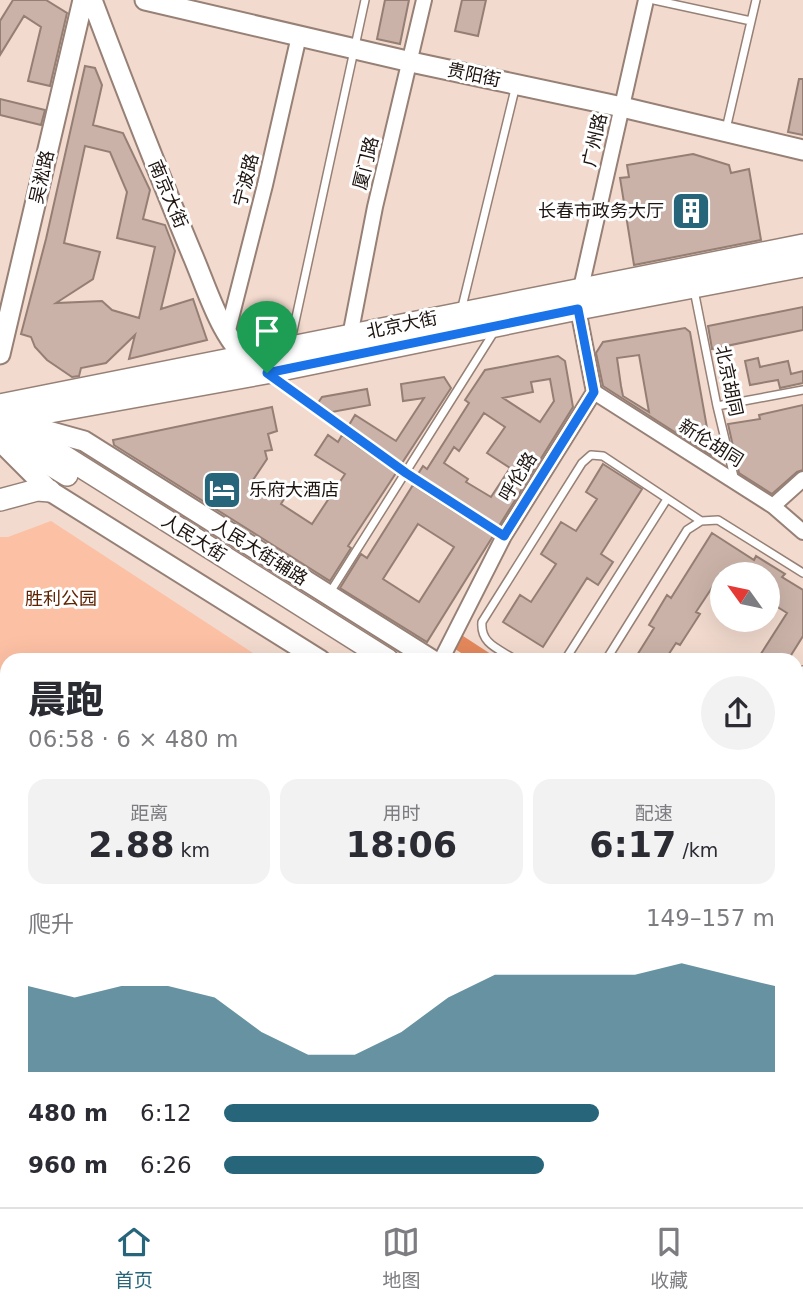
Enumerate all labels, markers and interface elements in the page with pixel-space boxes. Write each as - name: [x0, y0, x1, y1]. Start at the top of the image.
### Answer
- street label: 贵阳街: [446, 59, 503, 90]
- street label: 广州路: [578, 111, 611, 169]
- street label: 厦门路: [349, 134, 382, 192]
- street label: 吴淞路: [25, 148, 58, 206]
- street label: 宁波路: [229, 151, 262, 209]
- street label: 南京大街: [145, 157, 192, 231]
- building icon: 长春市政务大厅: [670, 190, 712, 232]
- place label: 长春市政务大厅: [538, 200, 664, 221]
- pin: [237, 301, 297, 373]
- street label: 北京大街: [364, 307, 439, 342]
- icon: arrive: [248, 312, 286, 350]
- street label: 北京胡同: [712, 343, 747, 418]
- street label: 新伦胡同: [675, 415, 747, 471]
- street label: 呼伦路: [494, 448, 541, 505]
- hotel icon: 乐府大酒店: [201, 469, 243, 511]
- place label: 乐府大酒店: [249, 479, 339, 500]
- street label: 人民大街: [158, 510, 230, 566]
- street label: 人民大街辅路: [209, 514, 312, 589]
- north arrow: [710, 562, 780, 632]
- map controls: [710, 562, 780, 632]
- park label: 胜利公园: [25, 588, 97, 609]
- button: share: [701, 676, 775, 750]
- text: 晨跑: [28, 678, 104, 722]
- text: 06:58 · 6 × 480 m: [28, 726, 238, 752]
- text: 距离: [130, 802, 168, 824]
- text: 用时: [382, 802, 421, 824]
- text: 配速: [635, 802, 673, 824]
- text: 2.88: [88, 825, 175, 865]
- text: 18:06: [346, 825, 457, 865]
- text: 6:17: [589, 825, 676, 865]
- text: km: [175, 839, 210, 861]
- text: /km: [676, 839, 718, 861]
- text: 149–157 m: [646, 905, 775, 931]
- text: 爬升: [28, 911, 74, 937]
- text: 480 m: [28, 1100, 108, 1126]
- text: 6:12: [140, 1100, 192, 1126]
- text: 960 m: [28, 1152, 108, 1178]
- text: 6:26: [140, 1152, 192, 1178]
- tab: 首页: [115, 1223, 153, 1292]
- tab: 地图: [382, 1223, 420, 1292]
- tab: 收藏: [650, 1223, 688, 1292]

